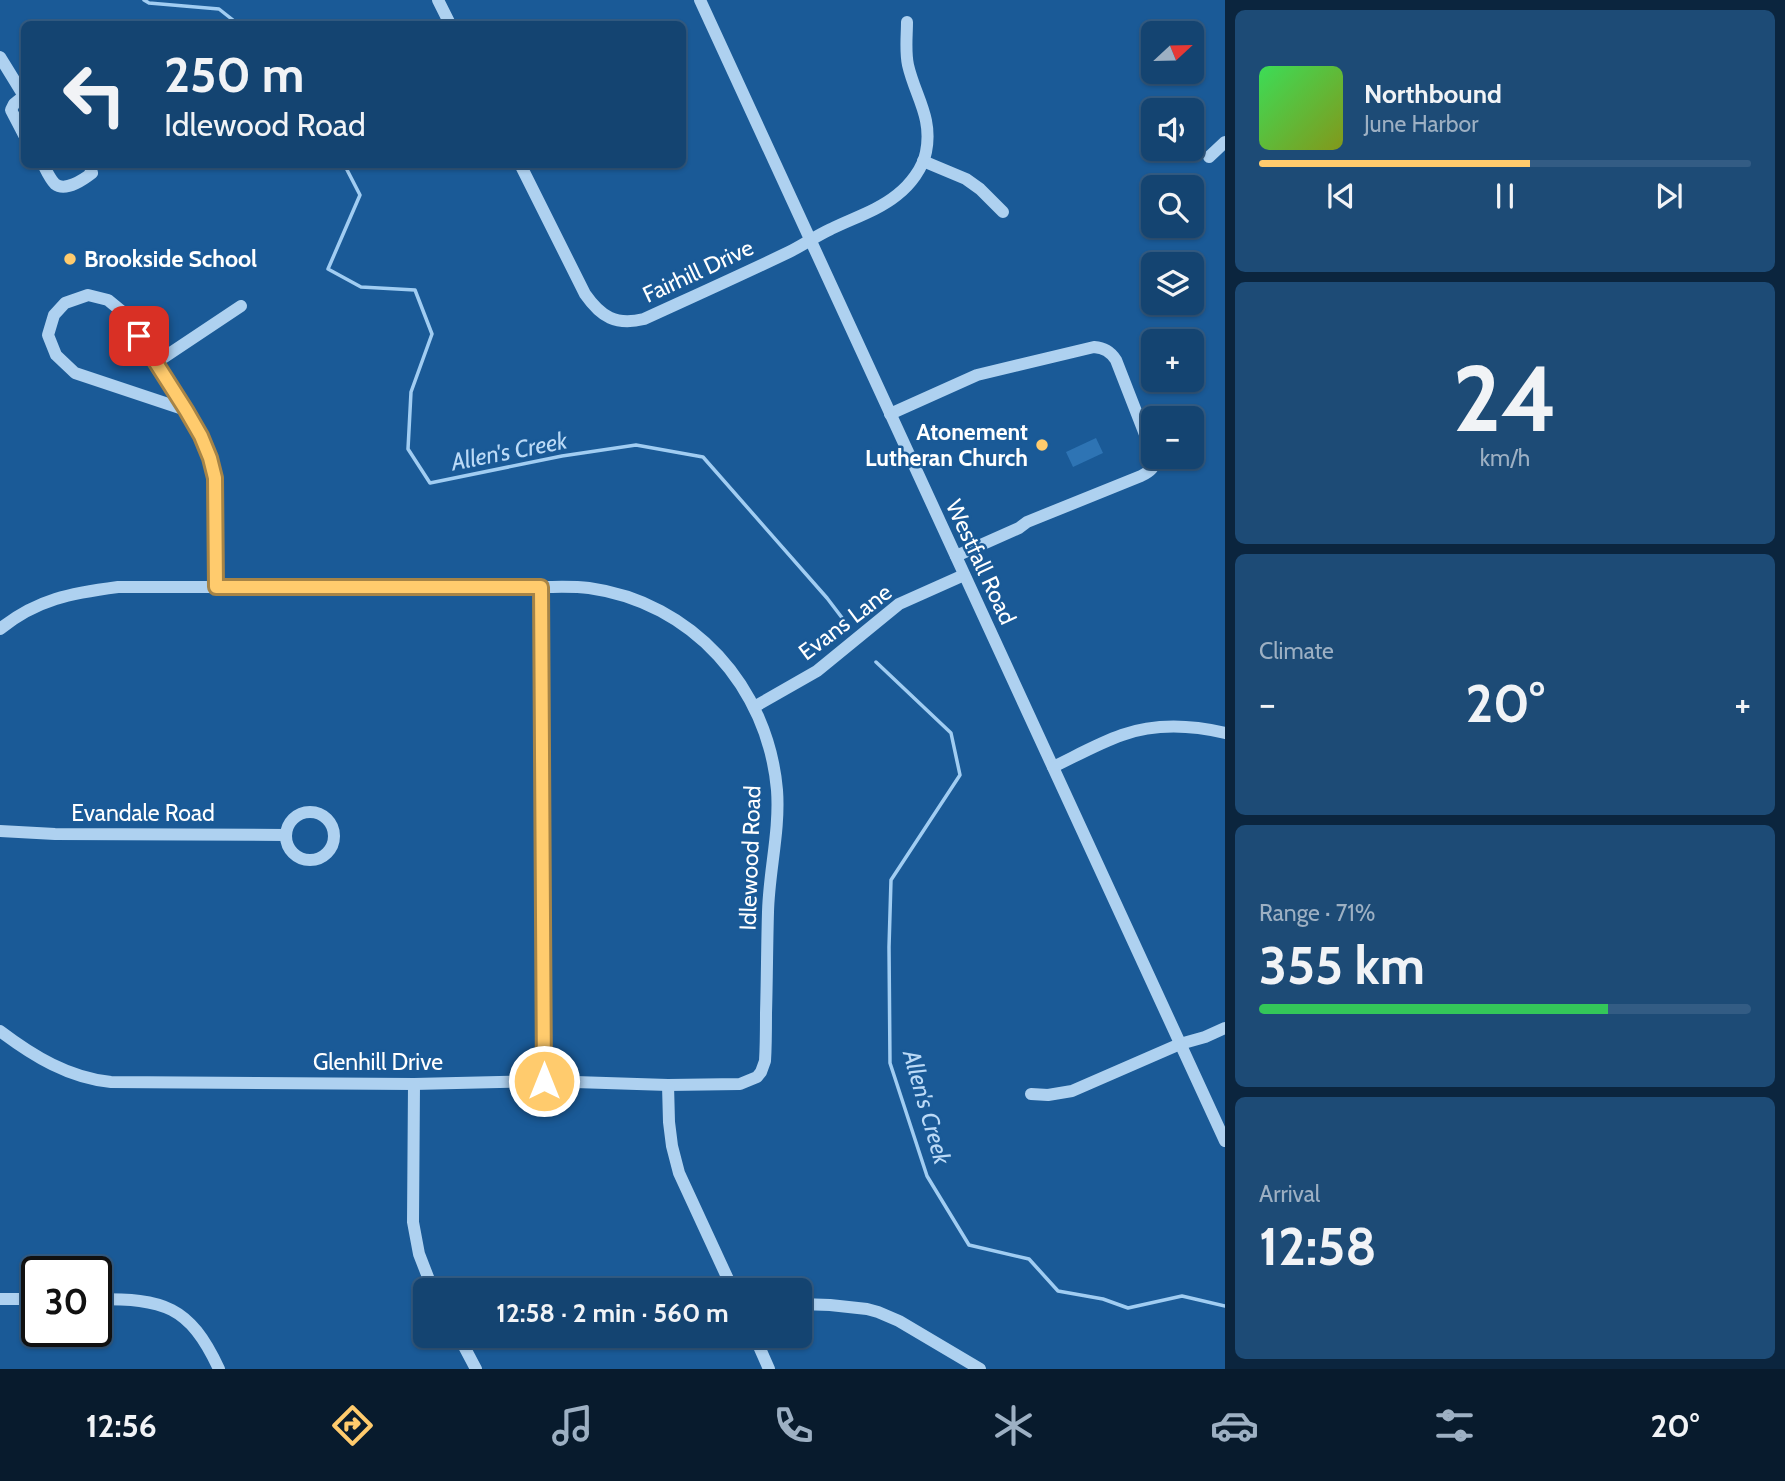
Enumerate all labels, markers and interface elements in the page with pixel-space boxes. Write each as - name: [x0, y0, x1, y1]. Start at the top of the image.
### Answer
- north arrow: [1141, 21, 1204, 84]
- map controls: [1141, 21, 1204, 469]
- text: 250 m: [164, 45, 304, 104]
- icon: left: [49, 49, 140, 140]
- text: Northbound: [1364, 78, 1502, 110]
- button: sound: [1141, 98, 1204, 161]
- text: Idlewood Road: [164, 105, 366, 144]
- text: June Harbor: [1364, 110, 1478, 138]
- button: search: [1141, 175, 1204, 238]
- icon: previous: [1322, 177, 1360, 215]
- icon: pause: [1486, 177, 1524, 215]
- icon: next: [1650, 177, 1688, 215]
- street label: Fairhill Drive: [638, 233, 758, 309]
- place label: Brookside School: [84, 245, 257, 273]
- marker: Brookside School: [62, 251, 78, 267]
- button: layers: [1141, 252, 1204, 315]
- pin: [109, 306, 169, 366]
- icon: arrive: [120, 317, 158, 355]
- button: +: [1141, 329, 1204, 392]
- text: 24: [1453, 343, 1557, 454]
- button: −: [1141, 406, 1204, 469]
- place label: Atonement Lutheran Church: [865, 418, 1028, 472]
- water label: Allen's Creek: [448, 425, 570, 477]
- marker: Atonement Lutheran Church: [1034, 437, 1050, 453]
- text: km/h: [1480, 444, 1530, 472]
- street label: Westfall Road: [940, 495, 1022, 629]
- street label: Evans Lane: [793, 578, 897, 666]
- text: Climate: [1259, 637, 1334, 665]
- text: 20°: [1465, 672, 1545, 735]
- text: −: [1259, 680, 1276, 727]
- text: +: [1734, 680, 1751, 727]
- street label: Idlewood Road: [733, 785, 767, 931]
- street label: Evandale Road: [71, 799, 215, 827]
- text: Range · 71%: [1259, 899, 1375, 927]
- text: 355 km: [1259, 934, 1425, 997]
- position arrow: [507, 1044, 581, 1118]
- water label: Allen's Creek: [897, 1046, 957, 1168]
- street label: Glenhill Drive: [313, 1048, 443, 1076]
- text: Arrival: [1259, 1180, 1320, 1208]
- text: 12:58: [1259, 1215, 1377, 1278]
- speed limit sign: 30: [21, 1256, 112, 1347]
- text: 12:58 · 2 min · 560 m: [496, 1297, 729, 1329]
- icon: directions: [328, 1401, 377, 1450]
- icon: music: [548, 1401, 597, 1450]
- icon: phone: [769, 1401, 818, 1450]
- icon: climate: [989, 1401, 1038, 1450]
- icon: car: [1210, 1401, 1259, 1450]
- icon: filters: [1430, 1401, 1479, 1450]
- text: 12:56: [86, 1406, 157, 1445]
- text: 20°: [1650, 1406, 1699, 1445]

